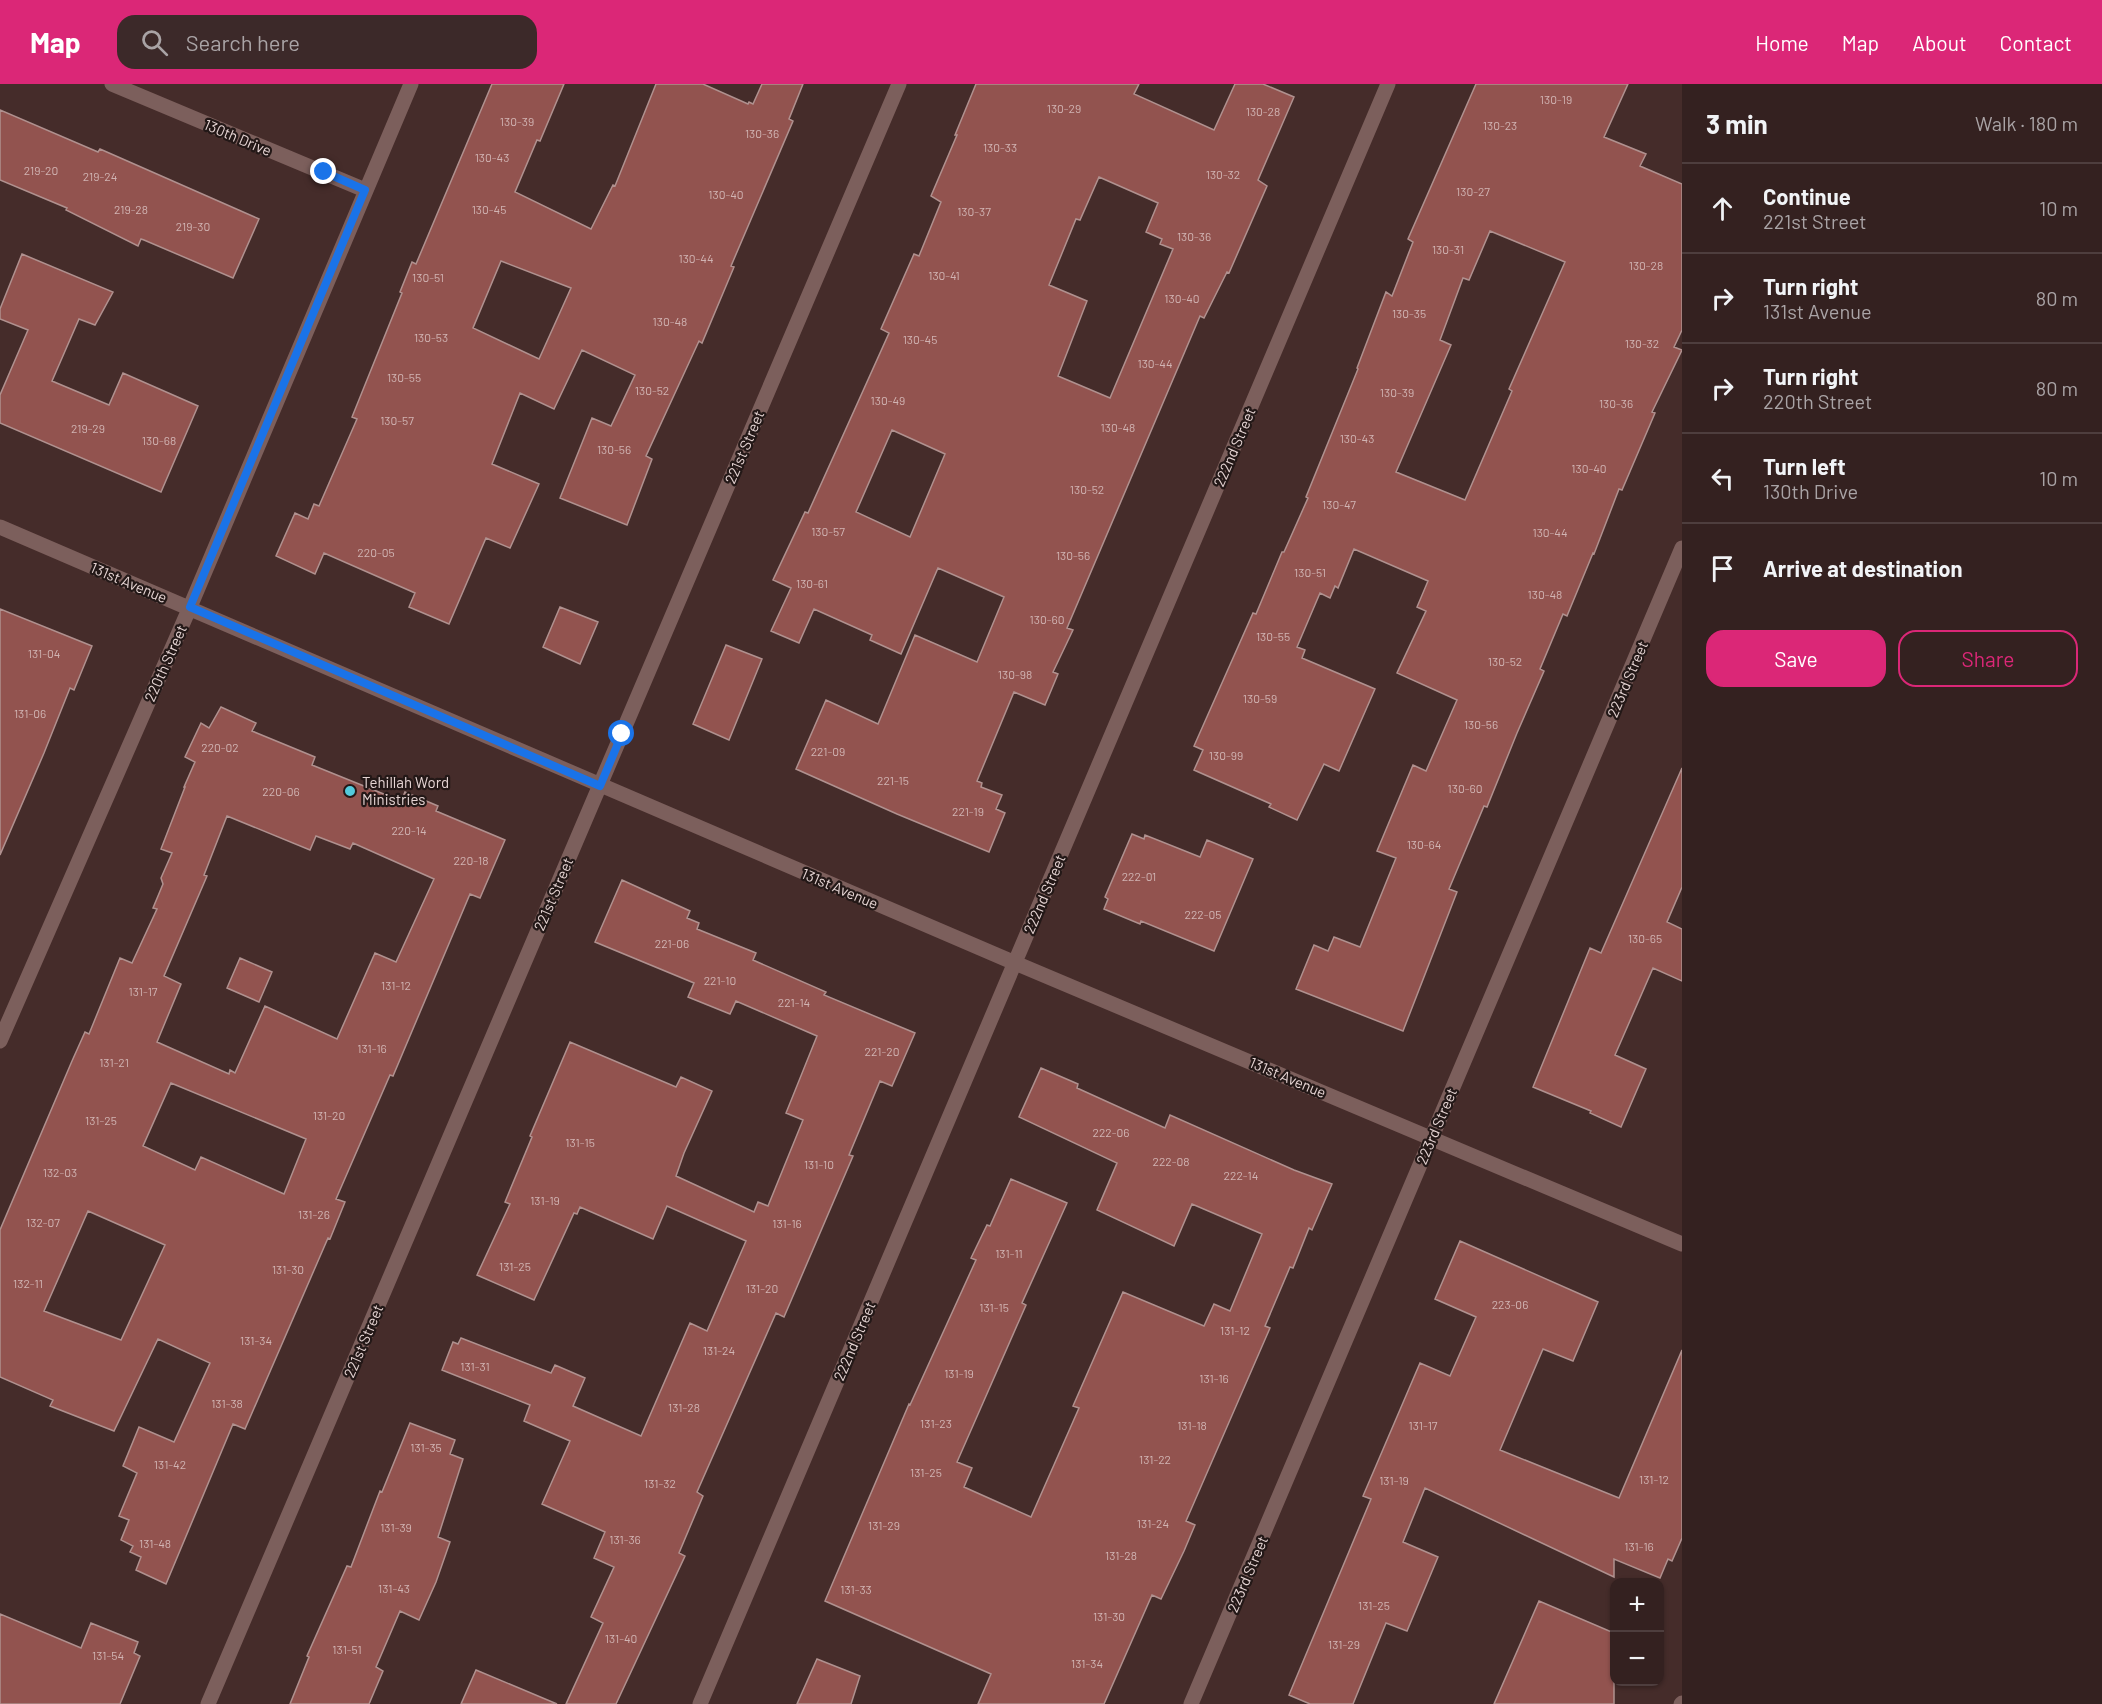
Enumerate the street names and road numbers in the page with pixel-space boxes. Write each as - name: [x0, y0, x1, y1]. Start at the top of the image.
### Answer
- street label: 130th Drive: [202, 115, 274, 159]
- street label: 222nd Street: [1209, 405, 1259, 489]
- street label: 221st Street: [721, 408, 767, 486]
- street label: 131st Avenue: [88, 558, 170, 606]
- street label: 220th Street: [140, 622, 190, 704]
- street label: 223rd Street: [1603, 638, 1651, 720]
- street label: 222nd Street: [1019, 852, 1069, 936]
- street label: 221st Street: [530, 855, 576, 933]
- street label: 131st Avenue: [799, 864, 881, 912]
- street label: 131st Avenue: [1247, 1053, 1329, 1101]
- street label: 223rd Street: [1412, 1085, 1460, 1167]
- street label: 222nd Street: [829, 1299, 879, 1383]
- street label: 221st Street: [340, 1302, 386, 1380]
- street label: 223rd Street: [1223, 1533, 1271, 1615]

